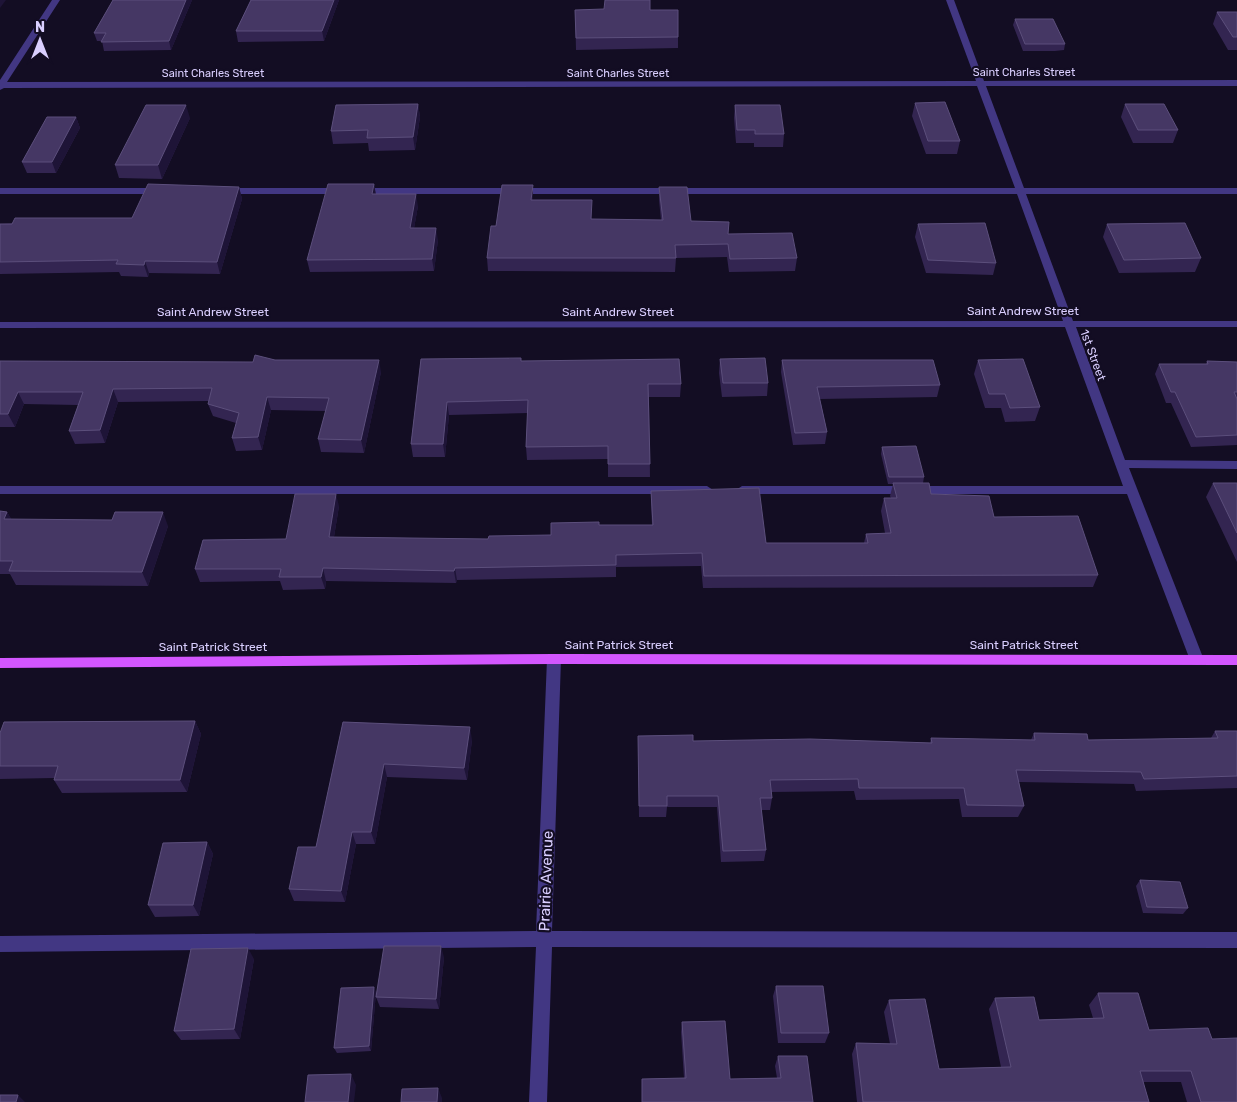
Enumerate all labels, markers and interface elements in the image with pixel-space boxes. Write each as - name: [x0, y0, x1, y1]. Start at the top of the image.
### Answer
- north arrow: [15, 15, 65, 65]
- text: N: [35, 19, 45, 36]
- street label: Saint Charles Street: [973, 66, 1076, 79]
- street label: Saint Charles Street: [162, 67, 265, 80]
- street label: Saint Charles Street: [567, 67, 670, 80]
- street label: Saint Andrew Street: [967, 304, 1079, 318]
- street label: Saint Andrew Street: [157, 305, 269, 319]
- street label: Saint Andrew Street: [562, 305, 674, 319]
- street label: 1st Street: [1077, 327, 1109, 383]
- street label: Saint Patrick Street: [565, 638, 674, 652]
- street label: Saint Patrick Street: [970, 638, 1079, 652]
- street label: Saint Patrick Street: [159, 640, 268, 654]
- street label: Prairie Avenue: [535, 830, 557, 932]

